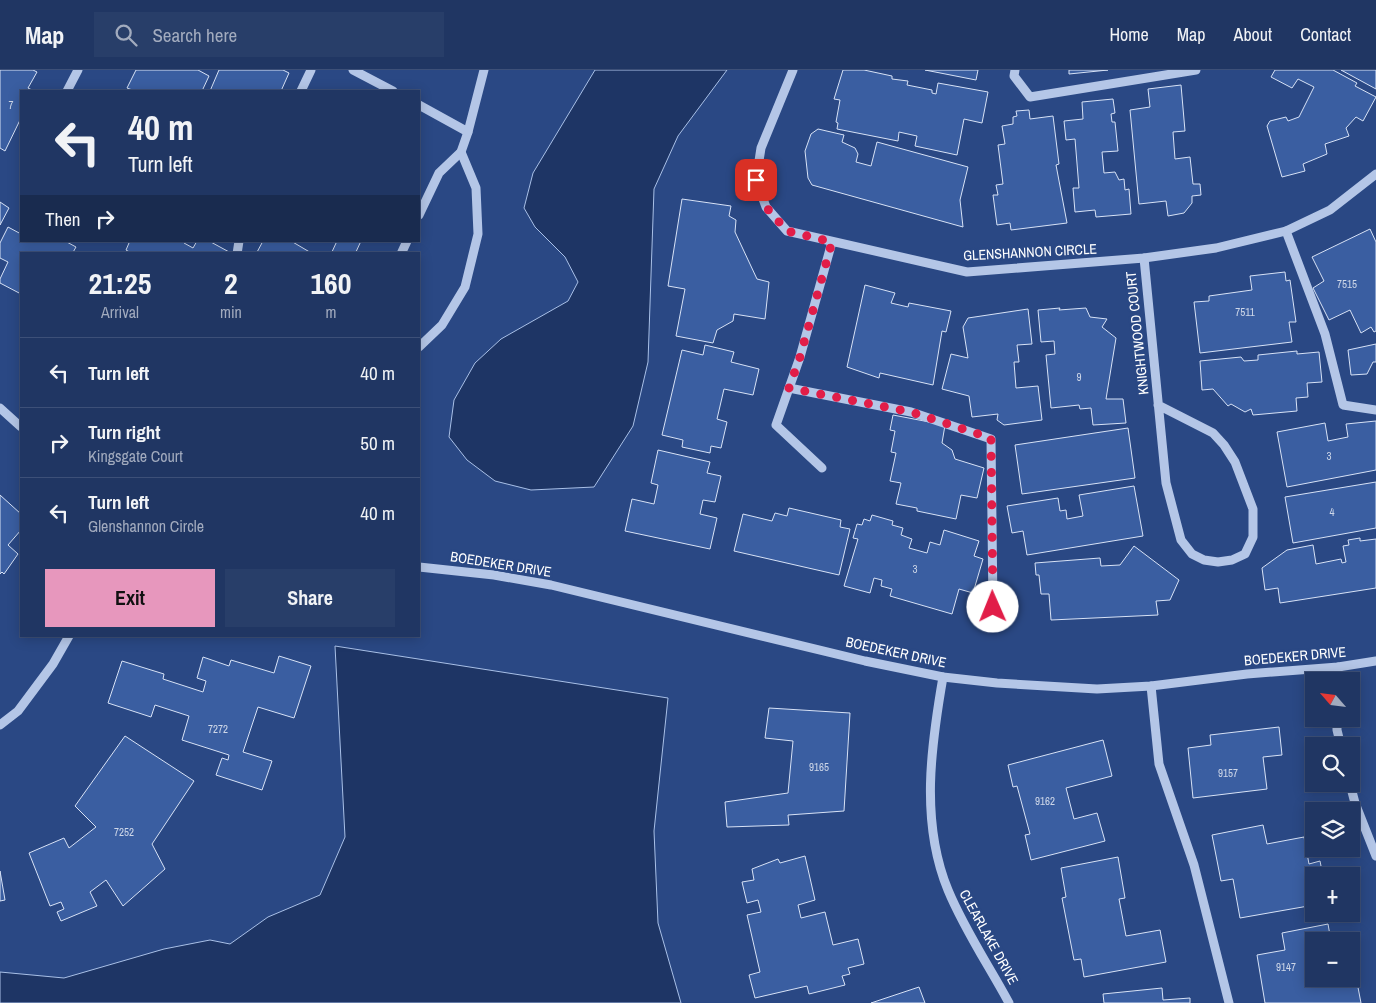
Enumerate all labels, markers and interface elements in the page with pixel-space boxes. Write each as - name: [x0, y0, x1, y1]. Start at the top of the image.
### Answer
- search box: [94, 12, 444, 57]
- text: Map: [25, 19, 64, 51]
- icon: search: [112, 21, 140, 49]
- text: Search here: [152, 22, 237, 48]
- text: Home: [1109, 22, 1149, 47]
- text: Map: [1177, 22, 1206, 47]
- text: About: [1234, 22, 1272, 47]
- text: Contact: [1300, 22, 1351, 47]
- house number: 7: [8, 98, 14, 112]
- text: 40 m: [128, 104, 193, 151]
- icon: left: [45, 110, 110, 175]
- text: Turn left: [128, 149, 193, 179]
- pin: [735, 159, 777, 201]
- icon: arrive: [742, 166, 770, 194]
- icon: right: [91, 205, 119, 233]
- text: Then: [45, 206, 81, 232]
- street label: GLENSHANNON CIRCLE: [963, 240, 1097, 264]
- text: 21:25: [89, 263, 151, 303]
- text: 2: [224, 263, 238, 303]
- text: 160: [310, 263, 351, 303]
- street label: KNIGHTWOOD COURT: [1122, 270, 1152, 396]
- house number: 7515: [1337, 277, 1357, 291]
- text: Arrival: [101, 301, 139, 323]
- text: min: [220, 301, 242, 323]
- text: m: [325, 301, 336, 323]
- house number: 7511: [1235, 305, 1255, 319]
- icon: left: [45, 359, 73, 387]
- text: Turn left: [88, 360, 149, 386]
- text: 40 m: [360, 360, 395, 386]
- house number: 9: [1076, 370, 1082, 384]
- text: Turn right: [88, 419, 160, 445]
- icon: right: [45, 429, 73, 457]
- text: 50 m: [360, 430, 395, 456]
- text: Kingsgate Court: [88, 445, 183, 467]
- house number: 3: [1326, 449, 1332, 463]
- text: Turn left: [88, 489, 149, 515]
- icon: left: [45, 499, 73, 527]
- text: 40 m: [360, 500, 395, 526]
- house number: 4: [1329, 505, 1335, 519]
- text: Glenshannon Circle: [88, 515, 204, 537]
- street label: BOEDEKER DRIVE: [449, 547, 553, 581]
- house number: 3: [912, 562, 918, 576]
- button: Exit: [45, 569, 215, 627]
- button: Share: [225, 569, 395, 627]
- position arrow: [966, 580, 1018, 632]
- street label: BOEDEKER DRIVE: [844, 633, 948, 671]
- street label: BOEDEKER DRIVE: [1243, 643, 1347, 669]
- north arrow: [1305, 672, 1360, 728]
- map controls: [1305, 672, 1360, 987]
- house number: 7272: [208, 722, 228, 736]
- button: search: [1305, 737, 1360, 792]
- house number: 9165: [809, 760, 829, 774]
- house number: 9157: [1218, 766, 1238, 780]
- house number: 9162: [1035, 794, 1055, 808]
- button: layers: [1305, 802, 1360, 857]
- house number: 7252: [114, 825, 134, 839]
- button: +: [1305, 867, 1360, 922]
- street label: CLEARLAKE DRIVE: [955, 886, 1023, 988]
- button: −: [1305, 932, 1360, 987]
- house number: 9147: [1276, 960, 1296, 974]

